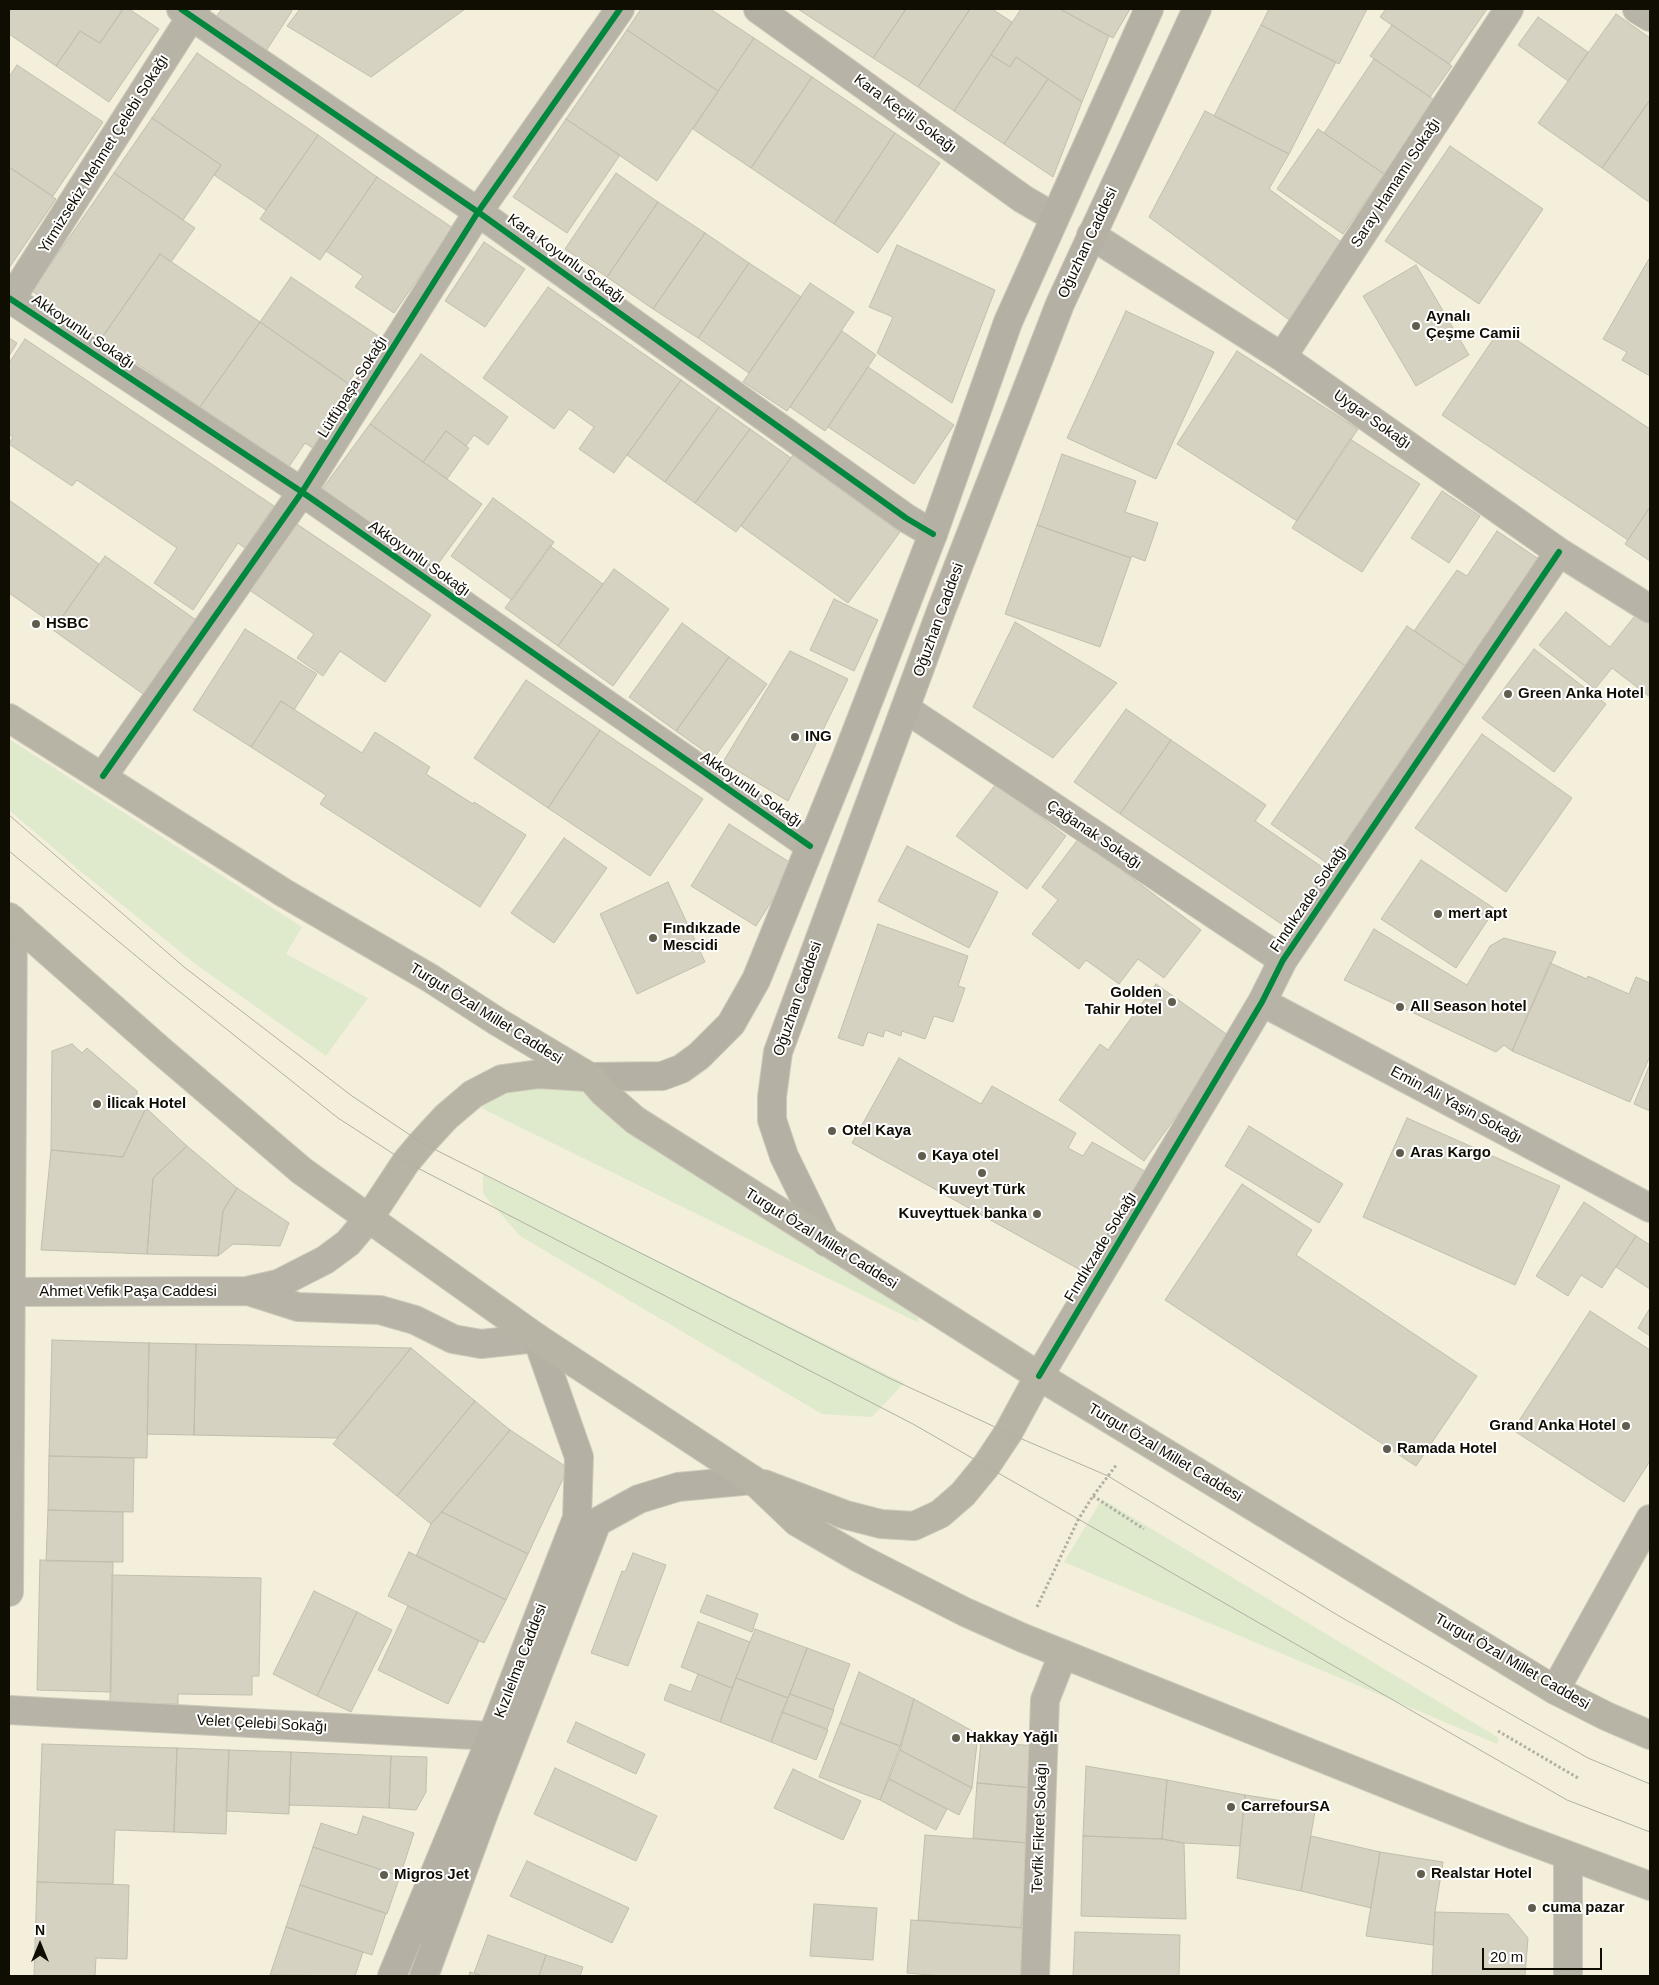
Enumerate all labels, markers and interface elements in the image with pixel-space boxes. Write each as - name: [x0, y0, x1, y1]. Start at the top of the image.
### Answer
- street label: Yirmizsekiz Mehmet Çelebi Sokağı: [35, 51, 173, 257]
- street label: Kara Keçili Sokağı: [850, 71, 960, 157]
- street label: Saray Hamamı Sokağı: [1347, 115, 1445, 251]
- street label: Oğuzhan Caddesi: [1054, 185, 1122, 301]
- street label: Kara Koyunlu Sokağı: [504, 210, 628, 308]
- street label: Akkoyunlu Sokağı: [28, 291, 138, 373]
- place label: Aynalı Çeşme Camii: [1426, 308, 1520, 343]
- marker: Aynalı Çeşme Camii: [1410, 320, 1422, 332]
- street label: Lütfüpaşa Sokağı: [314, 333, 392, 441]
- street label: Uygar Sokağı: [1330, 387, 1414, 453]
- street label: Akkoyunlu Sokağı: [365, 517, 473, 601]
- street label: Oğuzhan Caddesi: [910, 561, 968, 679]
- place label: HSBC: [46, 615, 89, 633]
- marker: HSBC: [30, 618, 42, 630]
- place label: Green Anka Hotel: [1518, 685, 1644, 703]
- marker: Green Anka Hotel: [1502, 688, 1514, 700]
- place label: ING: [805, 728, 832, 746]
- marker: ING: [789, 731, 801, 743]
- street label: Akkoyunlu Sokağı: [697, 748, 805, 832]
- street label: Çağanak Sokağı: [1043, 797, 1145, 873]
- street label: Fındıkzade Sokağı: [1267, 842, 1351, 956]
- place label: mert apt: [1448, 905, 1507, 923]
- marker: mert apt: [1432, 908, 1444, 920]
- place label: Fındıkzade Mescidi: [663, 920, 741, 955]
- marker: Fındıkzade Mescidi: [647, 932, 659, 944]
- street label: Oğuzhan Caddesi: [770, 939, 826, 1059]
- street label: Turgut Özal Millet Caddesi: [407, 960, 565, 1068]
- place label: Golden Tahir Hotel: [1085, 984, 1162, 1019]
- marker: Golden Tahir Hotel: [1166, 996, 1178, 1008]
- place label: All Season hotel: [1410, 998, 1527, 1016]
- marker: All Season hotel: [1394, 1001, 1406, 1013]
- street label: Emin Ali Yaşin Sokağı: [1387, 1063, 1525, 1147]
- place label: İlicak Hotel: [107, 1095, 186, 1113]
- marker: İlicak Hotel: [91, 1098, 103, 1110]
- place label: Otel Kaya: [842, 1122, 911, 1140]
- marker: Otel Kaya: [826, 1125, 838, 1137]
- place label: Aras Kargo: [1410, 1144, 1491, 1162]
- place label: Kaya otel: [932, 1147, 999, 1165]
- marker: Aras Kargo: [1394, 1147, 1406, 1159]
- marker: Kaya otel: [916, 1150, 928, 1162]
- marker: Kuveyt Türk: [976, 1167, 988, 1179]
- place label: Kuveyt Türk: [939, 1181, 1025, 1199]
- street label: Turgut Özal Millet Caddesi: [742, 1185, 900, 1293]
- street label: Fındıkzade Sokağı: [1061, 1189, 1141, 1305]
- place label: Kuveyttuek banka: [899, 1205, 1027, 1223]
- marker: Kuveyttuek banka: [1031, 1208, 1043, 1220]
- street label: Ahmet Vefik Paşa Caddesi: [39, 1283, 217, 1301]
- street label: Turgut Özal Millet Caddesi: [1085, 1400, 1245, 1506]
- place label: Grand Anka Hotel: [1489, 1417, 1616, 1435]
- marker: Grand Anka Hotel: [1620, 1420, 1632, 1432]
- place label: Ramada Hotel: [1397, 1440, 1497, 1458]
- marker: Ramada Hotel: [1381, 1443, 1393, 1455]
- street label: Kızılelma Caddesi: [491, 1601, 551, 1721]
- street label: Turgut Özal Millet Caddesi: [1431, 1610, 1593, 1714]
- street label: Velet Çelebi Sokağı: [196, 1712, 328, 1736]
- place label: Hakkay Yağlı: [966, 1729, 1058, 1747]
- marker: Hakkay Yağlı: [950, 1732, 962, 1744]
- street label: Tevfik Fikret Sokağı: [1029, 1762, 1051, 1894]
- place label: CarrefourSA: [1241, 1798, 1330, 1816]
- marker: CarrefourSA: [1225, 1801, 1237, 1813]
- place label: Realstar Hotel: [1431, 1865, 1532, 1883]
- place label: Migros Jet: [394, 1866, 469, 1884]
- marker: Realstar Hotel: [1415, 1868, 1427, 1880]
- marker: Migros Jet: [378, 1869, 390, 1881]
- place label: cuma pazar: [1542, 1899, 1625, 1917]
- marker: cuma pazar: [1526, 1902, 1538, 1914]
- north arrow: [15, 1920, 65, 1970]
- text: N: [35, 1922, 45, 1938]
- scale bar: [1484, 1938, 1604, 1970]
- text: 20 m: [1490, 1948, 1523, 1965]

